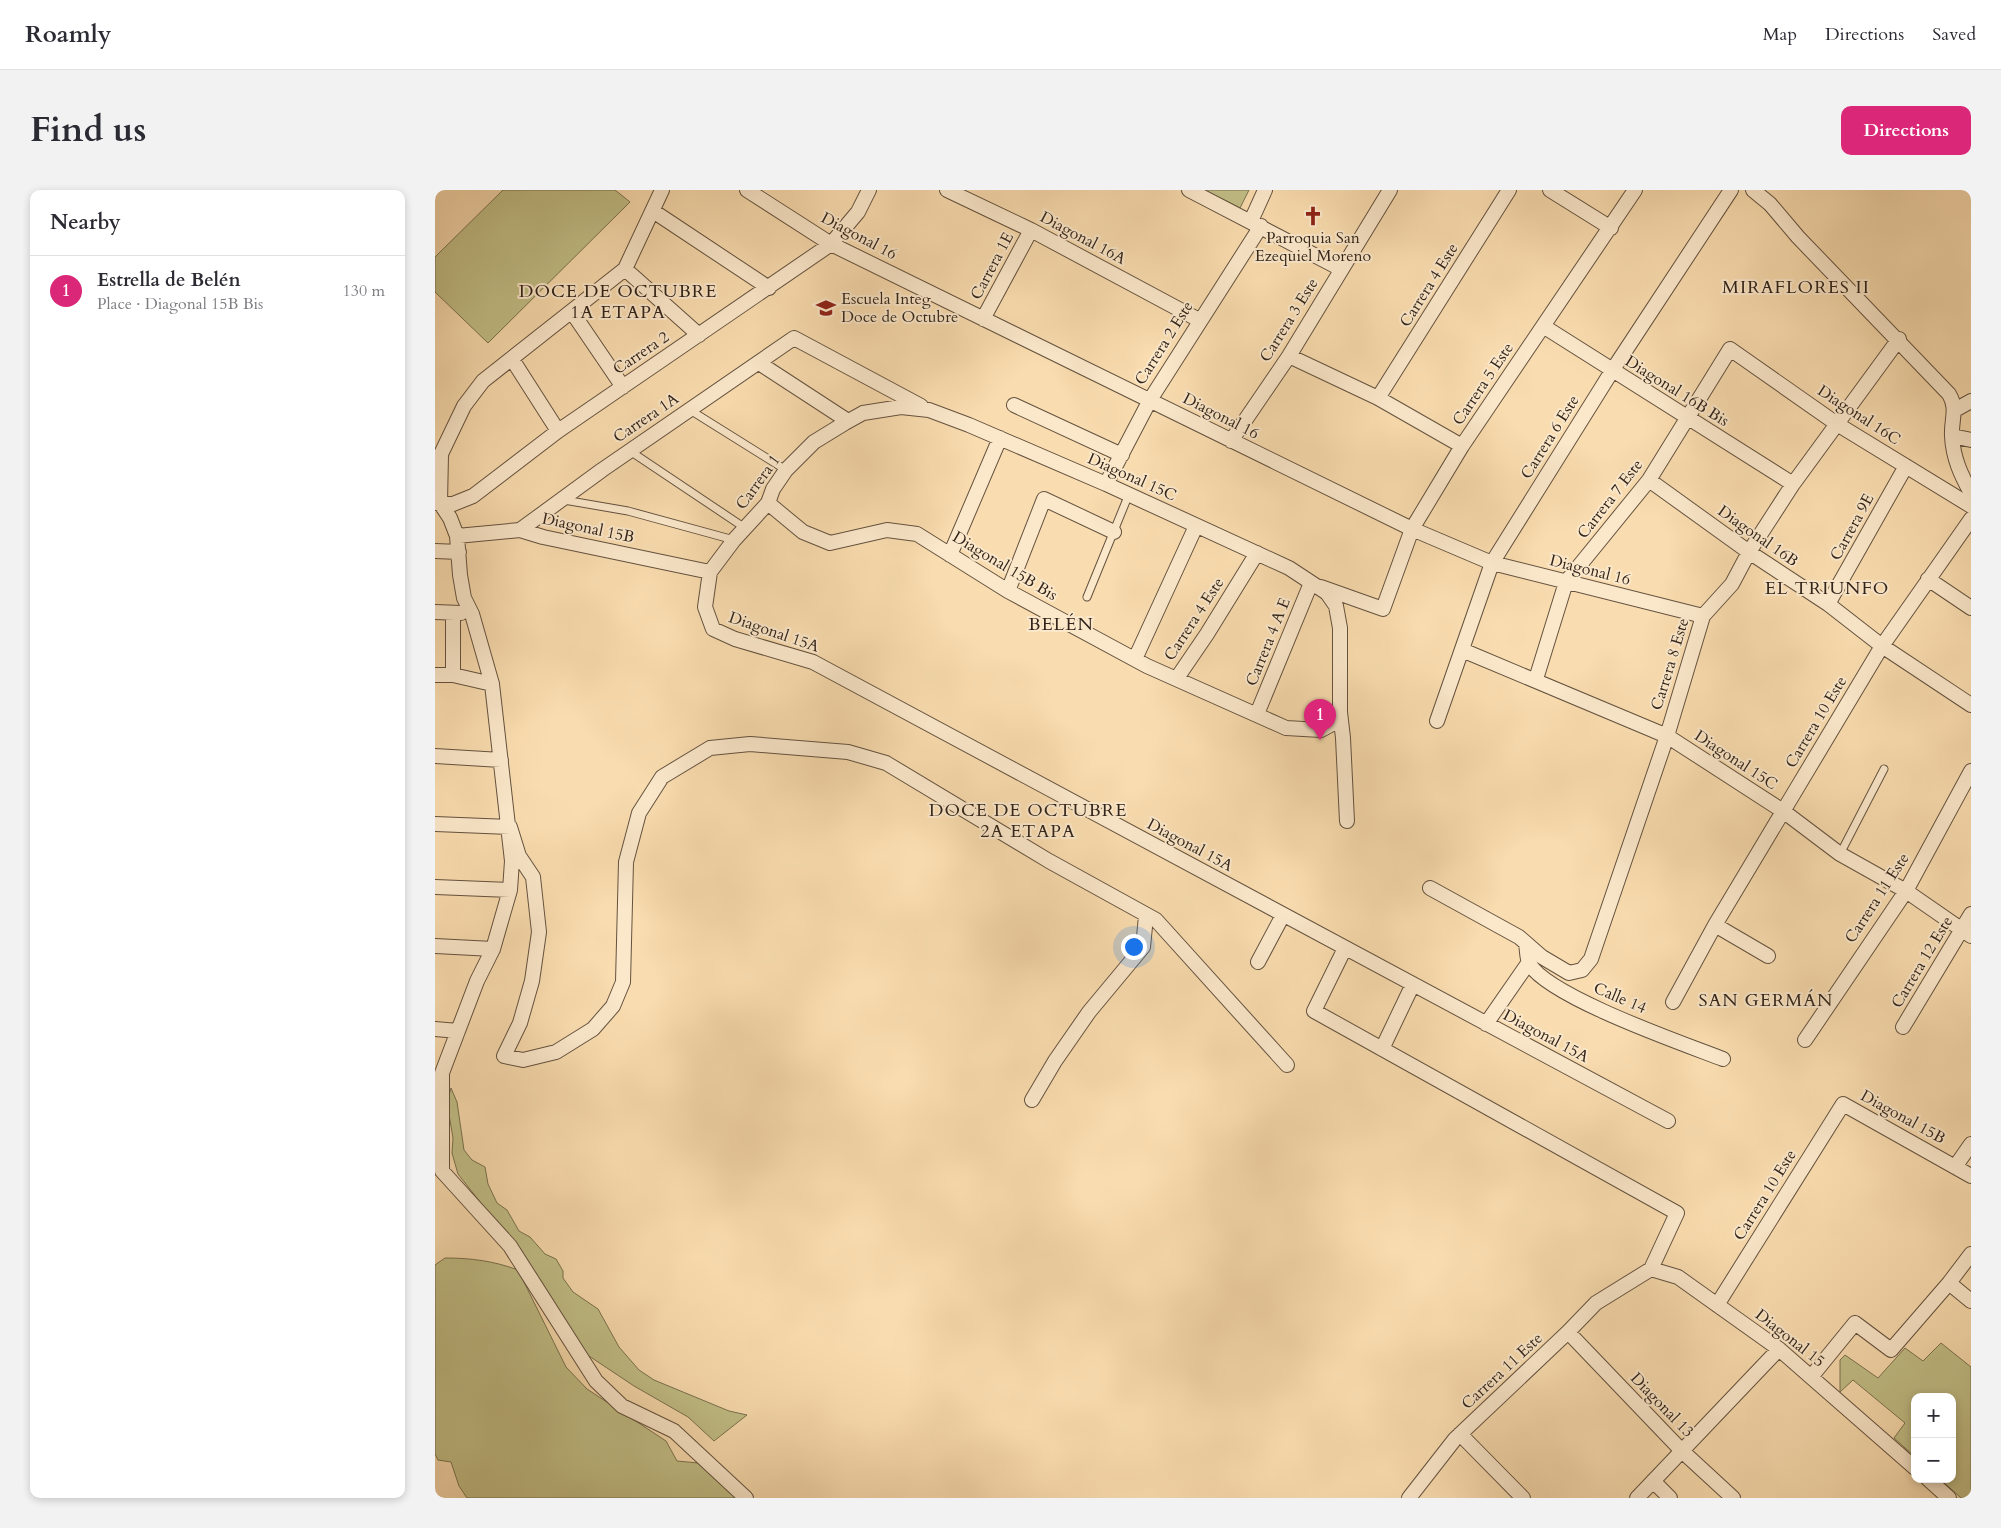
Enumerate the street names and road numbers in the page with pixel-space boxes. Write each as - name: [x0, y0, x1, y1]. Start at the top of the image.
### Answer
- street label: Diagonal 16A: [1036, 206, 1130, 270]
- street label: Diagonal 16: [817, 207, 901, 265]
- street label: Carrera 1E: [965, 228, 1019, 303]
- street label: Carrera 4 Este: [1394, 239, 1464, 331]
- street label: Carrera 3 Este: [1254, 274, 1324, 366]
- street label: Carrera 2 Este: [1129, 297, 1199, 389]
- street label: Carrera 2: [609, 326, 673, 380]
- street label: Carrera 5 Este: [1447, 338, 1519, 430]
- street label: Diagonal 16B Bis: [1621, 350, 1733, 432]
- street label: Diagonal 16C: [1813, 380, 1905, 450]
- street label: Diagonal 16: [1179, 387, 1263, 445]
- street label: Carrera 1A: [609, 388, 684, 448]
- street label: Carrera 6 Este: [1515, 391, 1585, 483]
- street label: Diagonal 15C: [1084, 448, 1180, 506]
- street label: Carrera 1: [730, 450, 786, 514]
- street label: Carrera 7 Este: [1572, 455, 1648, 543]
- street label: Carrera 9E: [1825, 490, 1879, 564]
- street label: Diagonal 16B: [1713, 500, 1803, 572]
- street label: Diagonal 15B: [540, 508, 636, 549]
- street label: Diagonal 15B Bis: [948, 526, 1062, 606]
- street label: Diagonal 16: [1547, 549, 1633, 591]
- street label: Carrera 4 Este: [1159, 573, 1229, 665]
- street label: Carrera 4 A E: [1240, 595, 1296, 689]
- street label: Diagonal 15A: [726, 606, 823, 658]
- street label: Carrera 8 Este: [1646, 615, 1694, 713]
- street label: Carrera 10 Este: [1780, 672, 1852, 772]
- street label: Diagonal 15C: [1690, 725, 1782, 795]
- street label: Diagonal 15A: [1143, 813, 1237, 877]
- street label: Carrera 11 Este: [1840, 849, 1914, 947]
- street label: Carrera 12 Este: [1886, 912, 1958, 1012]
- street label: Calle 14: [1590, 977, 1650, 1019]
- street label: Diagonal 15A: [1499, 1004, 1593, 1068]
- street label: Diagonal 15B: [1857, 1085, 1949, 1149]
- street label: Carrera 10 Este: [1728, 1145, 1802, 1245]
- street label: Diagonal 15: [1751, 1304, 1829, 1372]
- street label: Carrera 11 Este: [1457, 1328, 1547, 1414]
- street label: Diagonal 13: [1625, 1368, 1699, 1442]

